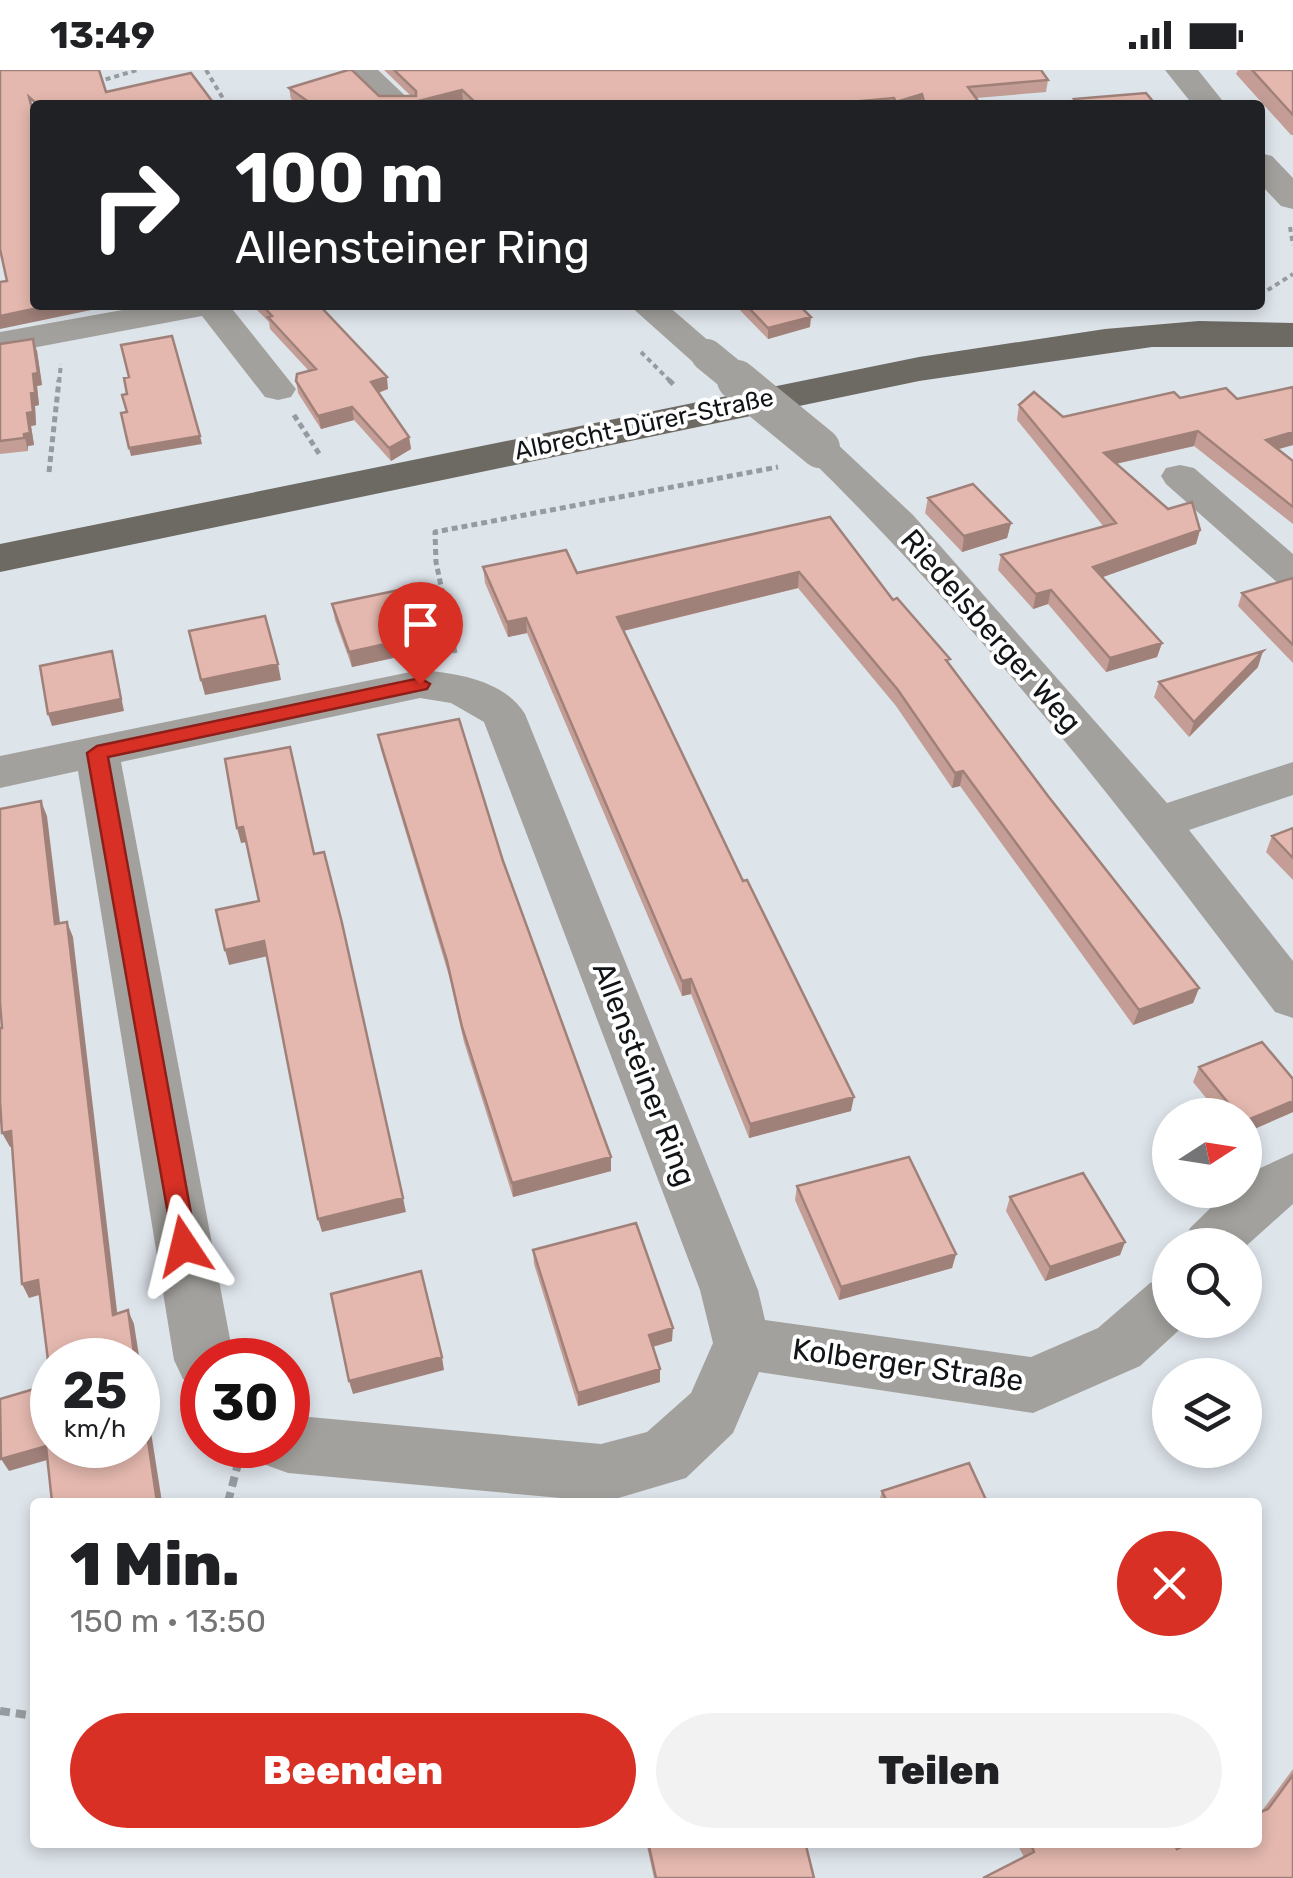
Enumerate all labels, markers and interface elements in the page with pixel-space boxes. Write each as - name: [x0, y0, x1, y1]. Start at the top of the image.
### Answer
- text: 13:49: [50, 12, 155, 58]
- text: 100 m: [235, 137, 444, 220]
- icon: right: [70, 140, 200, 270]
- text: Allensteiner Ring: [235, 221, 590, 274]
- street label: Albrecht-Dürer-Straße: [512, 382, 776, 466]
- street label: Riedelsberger Weg: [893, 522, 1089, 740]
- pin: [378, 582, 463, 685]
- icon: arrive: [393, 597, 448, 652]
- street label: Allensteiner Ring: [585, 957, 703, 1191]
- north arrow: [1152, 1098, 1262, 1208]
- map controls: [1152, 1098, 1262, 1468]
- position arrow: [132, 1194, 236, 1298]
- button: search: [1152, 1228, 1262, 1338]
- street label: Kolberger Straße: [790, 1331, 1026, 1399]
- speed limit sign: 30: [180, 1338, 310, 1468]
- button: layers: [1152, 1358, 1262, 1468]
- text: 25: [63, 1361, 127, 1421]
- text: km/h: [64, 1414, 126, 1443]
- text: 1 Min.: [70, 1529, 240, 1600]
- button: close: [1117, 1531, 1222, 1636]
- text: 150 m · 13:50: [70, 1602, 266, 1640]
- button: Beenden: [70, 1713, 636, 1828]
- button: Teilen: [656, 1713, 1222, 1828]

